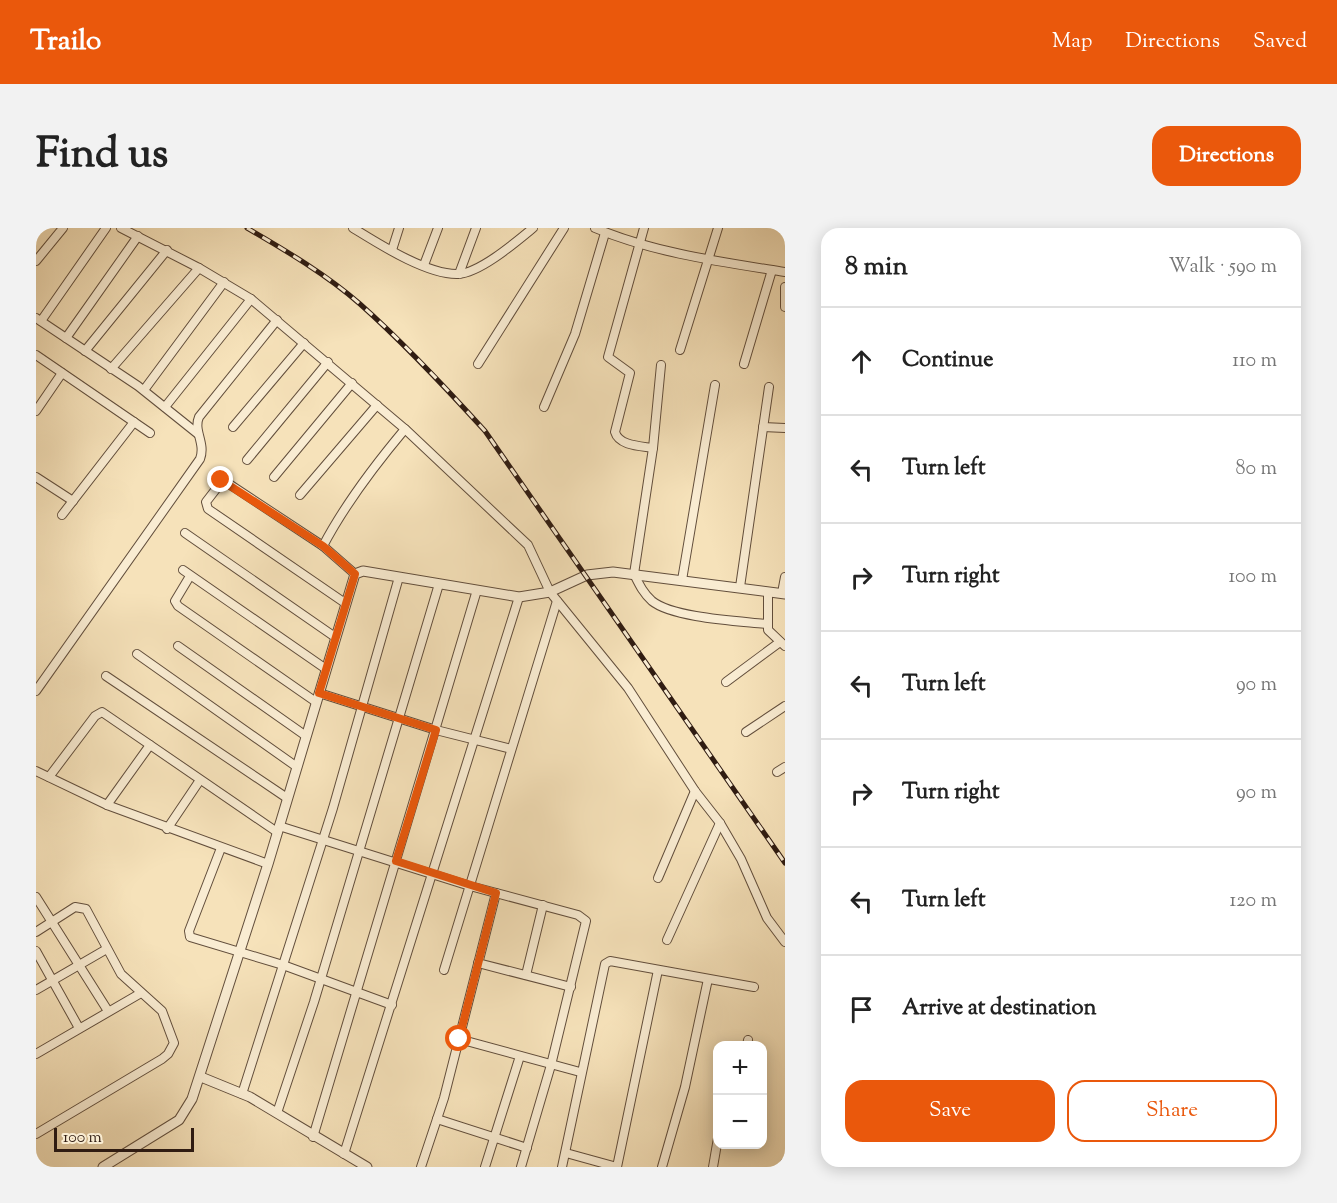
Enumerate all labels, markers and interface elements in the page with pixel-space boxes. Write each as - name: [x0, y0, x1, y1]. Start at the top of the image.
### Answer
- text: Trailo: [30, 22, 101, 62]
- text: Map: [1052, 27, 1092, 57]
- text: Directions: [1125, 27, 1220, 57]
- text: Saved: [1253, 27, 1307, 57]
- text: Find us: [36, 126, 168, 186]
- button: Directions: [1152, 126, 1301, 186]
- text: 8 min: [845, 249, 908, 286]
- text: Walk · 590 m: [1169, 253, 1277, 282]
- icon: ahead: [845, 345, 878, 378]
- text: Continue: [902, 345, 993, 377]
- text: 110 m: [1232, 347, 1277, 376]
- icon: left: [845, 453, 878, 486]
- text: Turn left: [902, 453, 985, 485]
- text: 80 m: [1236, 455, 1277, 484]
- route end: [207, 466, 233, 492]
- icon: right: [845, 561, 878, 594]
- text: Turn right: [902, 561, 999, 593]
- text: 100 m: [1228, 563, 1277, 592]
- icon: left: [845, 669, 878, 702]
- text: Turn left: [902, 669, 985, 701]
- text: 90 m: [1236, 671, 1277, 700]
- icon: right: [845, 777, 878, 810]
- text: Turn right: [902, 777, 999, 809]
- text: 90 m: [1236, 779, 1277, 808]
- icon: left: [845, 885, 878, 918]
- text: Turn left: [902, 885, 985, 917]
- text: 120 m: [1229, 887, 1277, 916]
- icon: arrive: [845, 993, 878, 1026]
- text: Arrive at destination: [902, 993, 1097, 1025]
- route start: [445, 1025, 471, 1051]
- map controls: [713, 1041, 767, 1149]
- button: +: [713, 1041, 767, 1095]
- button: Save: [845, 1080, 1055, 1142]
- button: Share: [1067, 1080, 1277, 1142]
- button: −: [713, 1095, 767, 1149]
- scale bar: [54, 1125, 194, 1152]
- text: 100 m: [63, 1127, 102, 1150]

